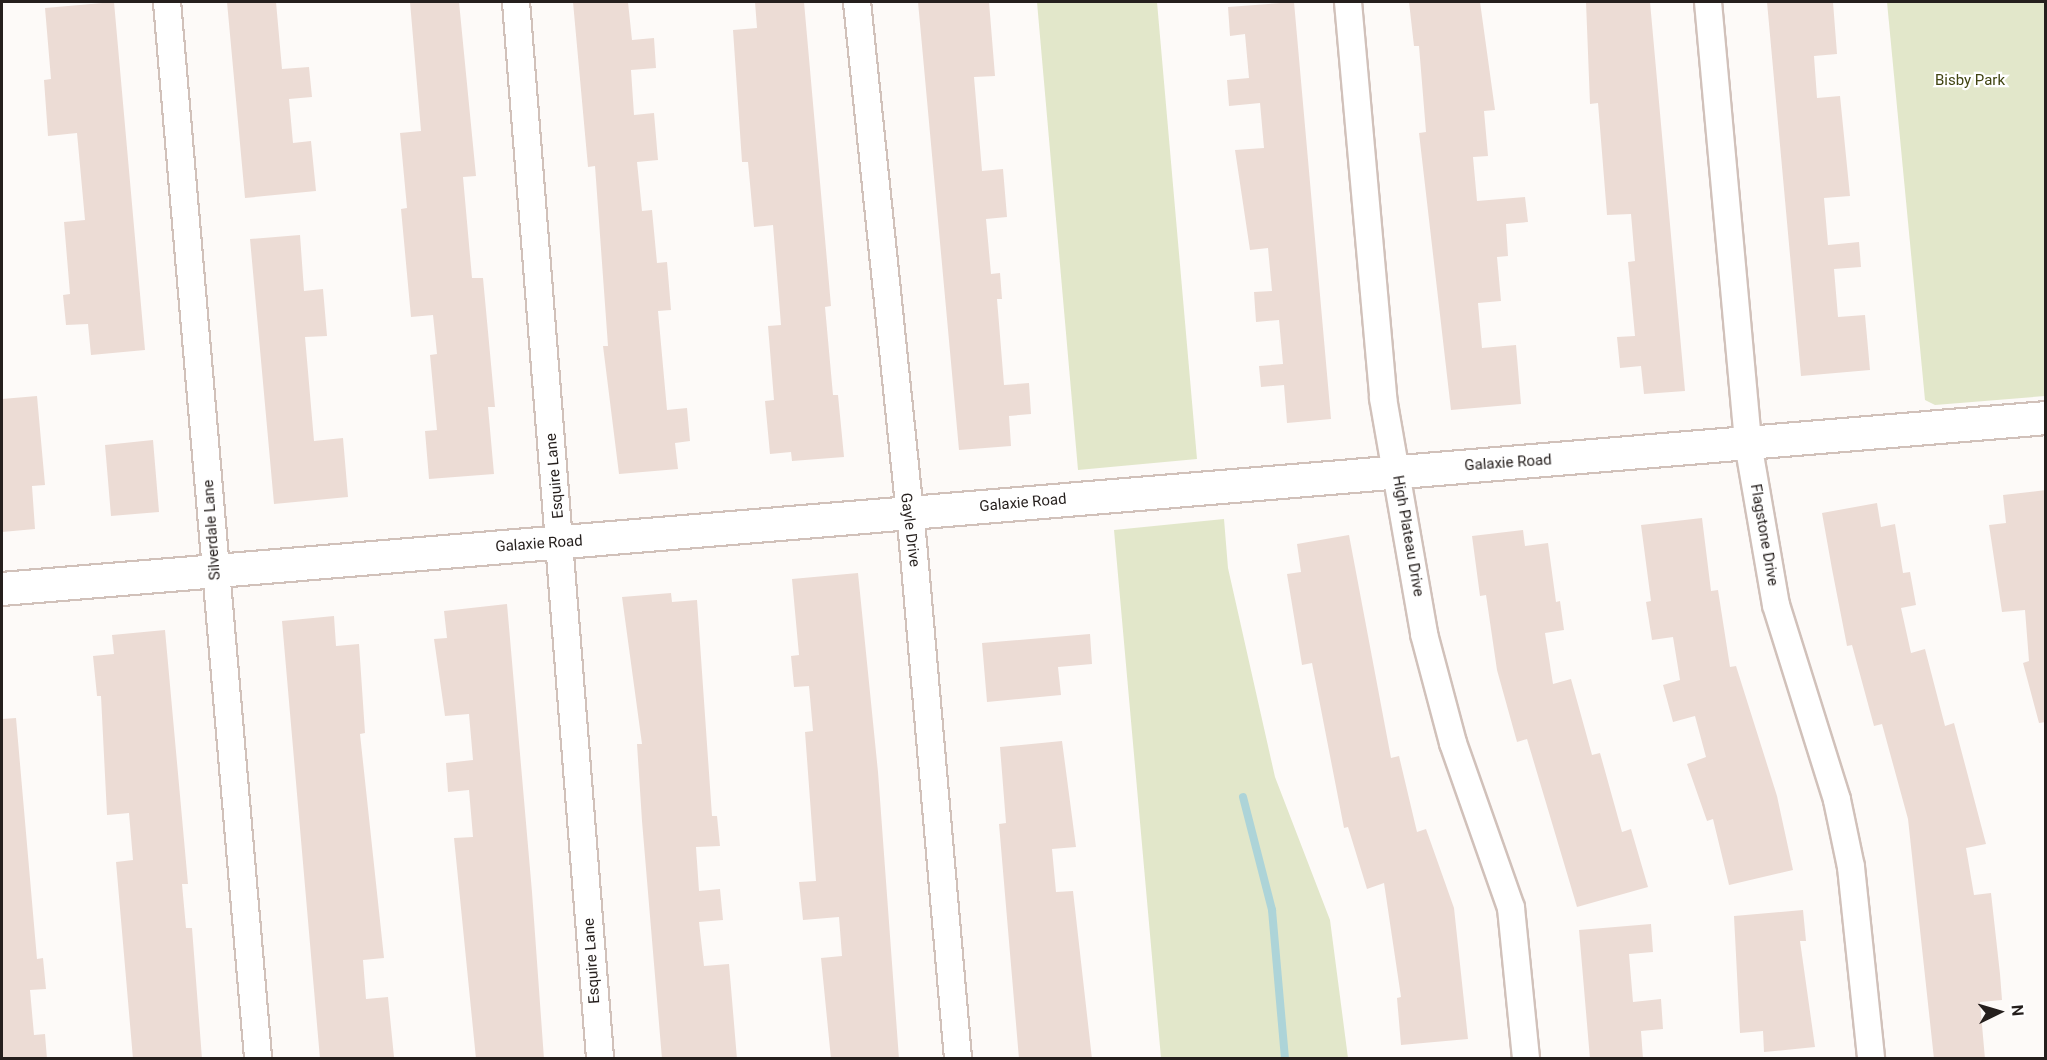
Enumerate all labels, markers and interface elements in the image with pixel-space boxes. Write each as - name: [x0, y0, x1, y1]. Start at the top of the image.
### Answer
- park label: Bisby Park: [1935, 72, 2005, 90]
- street label: Esquire Lane: [542, 432, 568, 520]
- street label: Galaxie Road: [1464, 451, 1552, 475]
- street label: High Plateau Drive: [1388, 474, 1428, 598]
- street label: Silverdale Lane: [200, 479, 224, 581]
- street label: Flagstone Drive: [1746, 483, 1782, 587]
- street label: Galaxie Road: [979, 490, 1067, 516]
- street label: Gayle Drive: [897, 492, 923, 568]
- street label: Galaxie Road: [495, 532, 583, 556]
- street label: Esquire Lane: [580, 918, 604, 1004]
- north arrow: [1969, 982, 2029, 1042]
- text: N: [2007, 1004, 2027, 1017]

